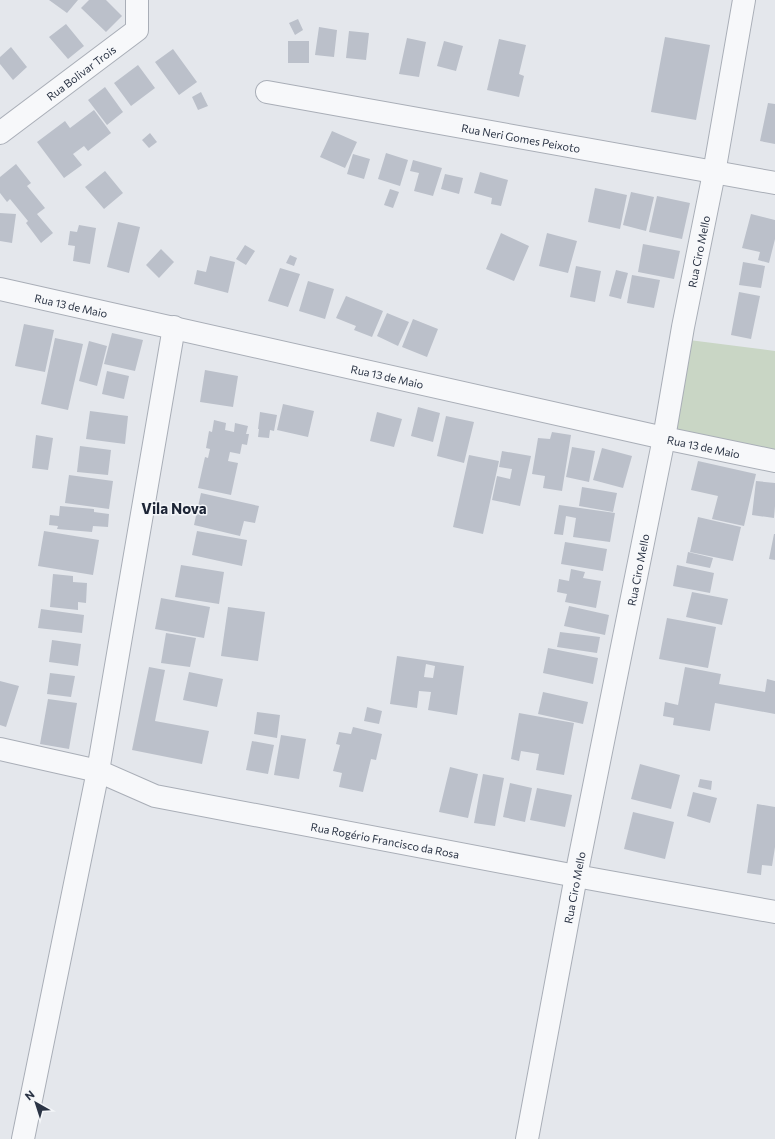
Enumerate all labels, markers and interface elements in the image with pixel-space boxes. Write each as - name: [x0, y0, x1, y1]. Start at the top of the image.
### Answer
- street label: Rua Bolivar Trois: [44, 42, 118, 103]
- street label: Rua Neri Gomes Peixoto: [461, 120, 582, 155]
- street label: Rua Ciro Mello: [685, 214, 712, 289]
- street label: Rua 13 de Maio: [34, 291, 109, 320]
- street label: Rua 13 de Maio: [350, 361, 425, 390]
- street label: Rua 13 de Maio: [666, 432, 742, 460]
- district label: Vila Nova: [141, 499, 207, 517]
- street label: Rua Ciro Mello: [624, 532, 651, 607]
- street label: Rua Rogério Francisco da Rosa: [310, 819, 461, 860]
- street label: Rua Ciro Mello: [561, 850, 587, 924]
- north arrow: [16, 1083, 56, 1123]
- text: N: [22, 1087, 37, 1102]

